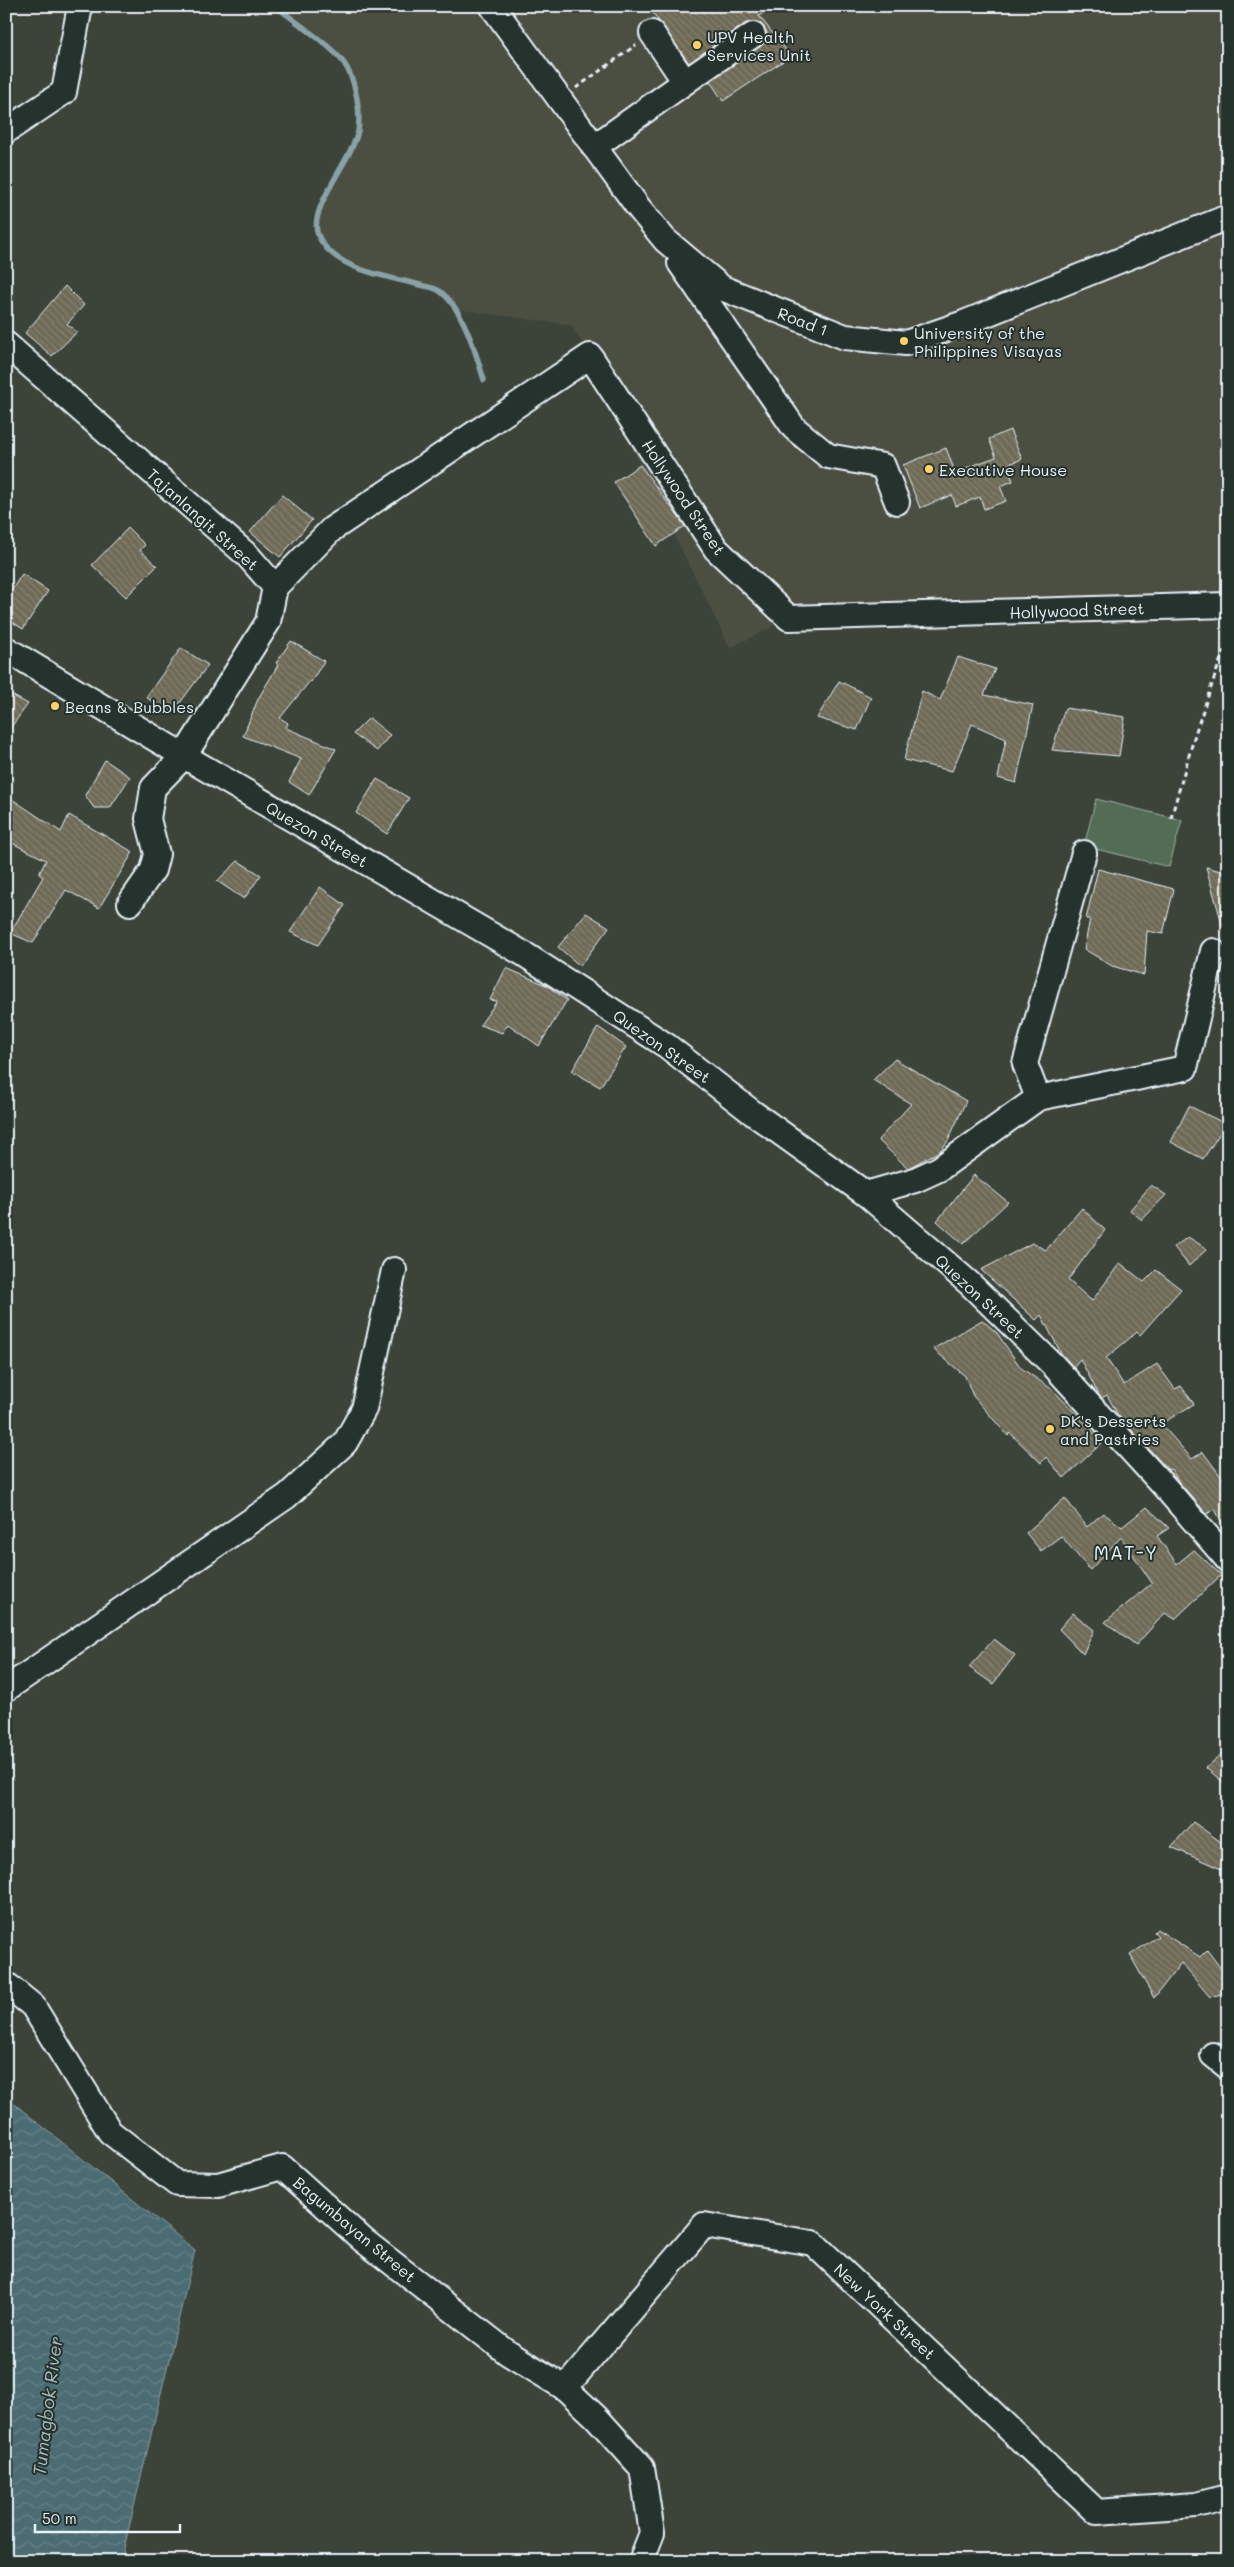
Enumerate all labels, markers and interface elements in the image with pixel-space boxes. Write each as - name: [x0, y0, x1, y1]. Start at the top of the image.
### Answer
- place label: UPV Health Services Unit: [707, 26, 811, 65]
- marker: UPV Health Services Unit: [691, 39, 703, 51]
- street label: Road 1: [775, 302, 831, 340]
- place label: University of the Philippines Visayas: [914, 322, 1062, 361]
- marker: University of the Philippines Visayas: [898, 335, 910, 347]
- street label: Hollywood Street: [638, 435, 730, 559]
- place label: Executive House: [939, 459, 1067, 480]
- street label: Tajanlangit Street: [143, 463, 263, 575]
- marker: Executive House: [923, 463, 935, 475]
- street label: Hollywood Street: [1009, 597, 1145, 623]
- place label: Beans & Bubbles: [65, 696, 194, 717]
- marker: Beans & Bubbles: [49, 700, 61, 712]
- street label: Quezon Street: [262, 796, 372, 872]
- street label: Quezon Street: [609, 1005, 715, 1087]
- street label: Quezon Street: [931, 1249, 1029, 1343]
- place label: DK's Desserts and Pastries: [1060, 1410, 1166, 1449]
- marker: DK's Desserts and Pastries: [1044, 1423, 1056, 1435]
- district label: MAT-Y: [1094, 1540, 1158, 1565]
- street label: Bagumbayan Street: [289, 2171, 421, 2287]
- street label: New York Street: [830, 2258, 940, 2364]
- water label: Tumagbok River: [27, 2335, 67, 2477]
- scale bar: [35, 2502, 180, 2534]
- text: 50 m: [42, 2508, 77, 2528]

